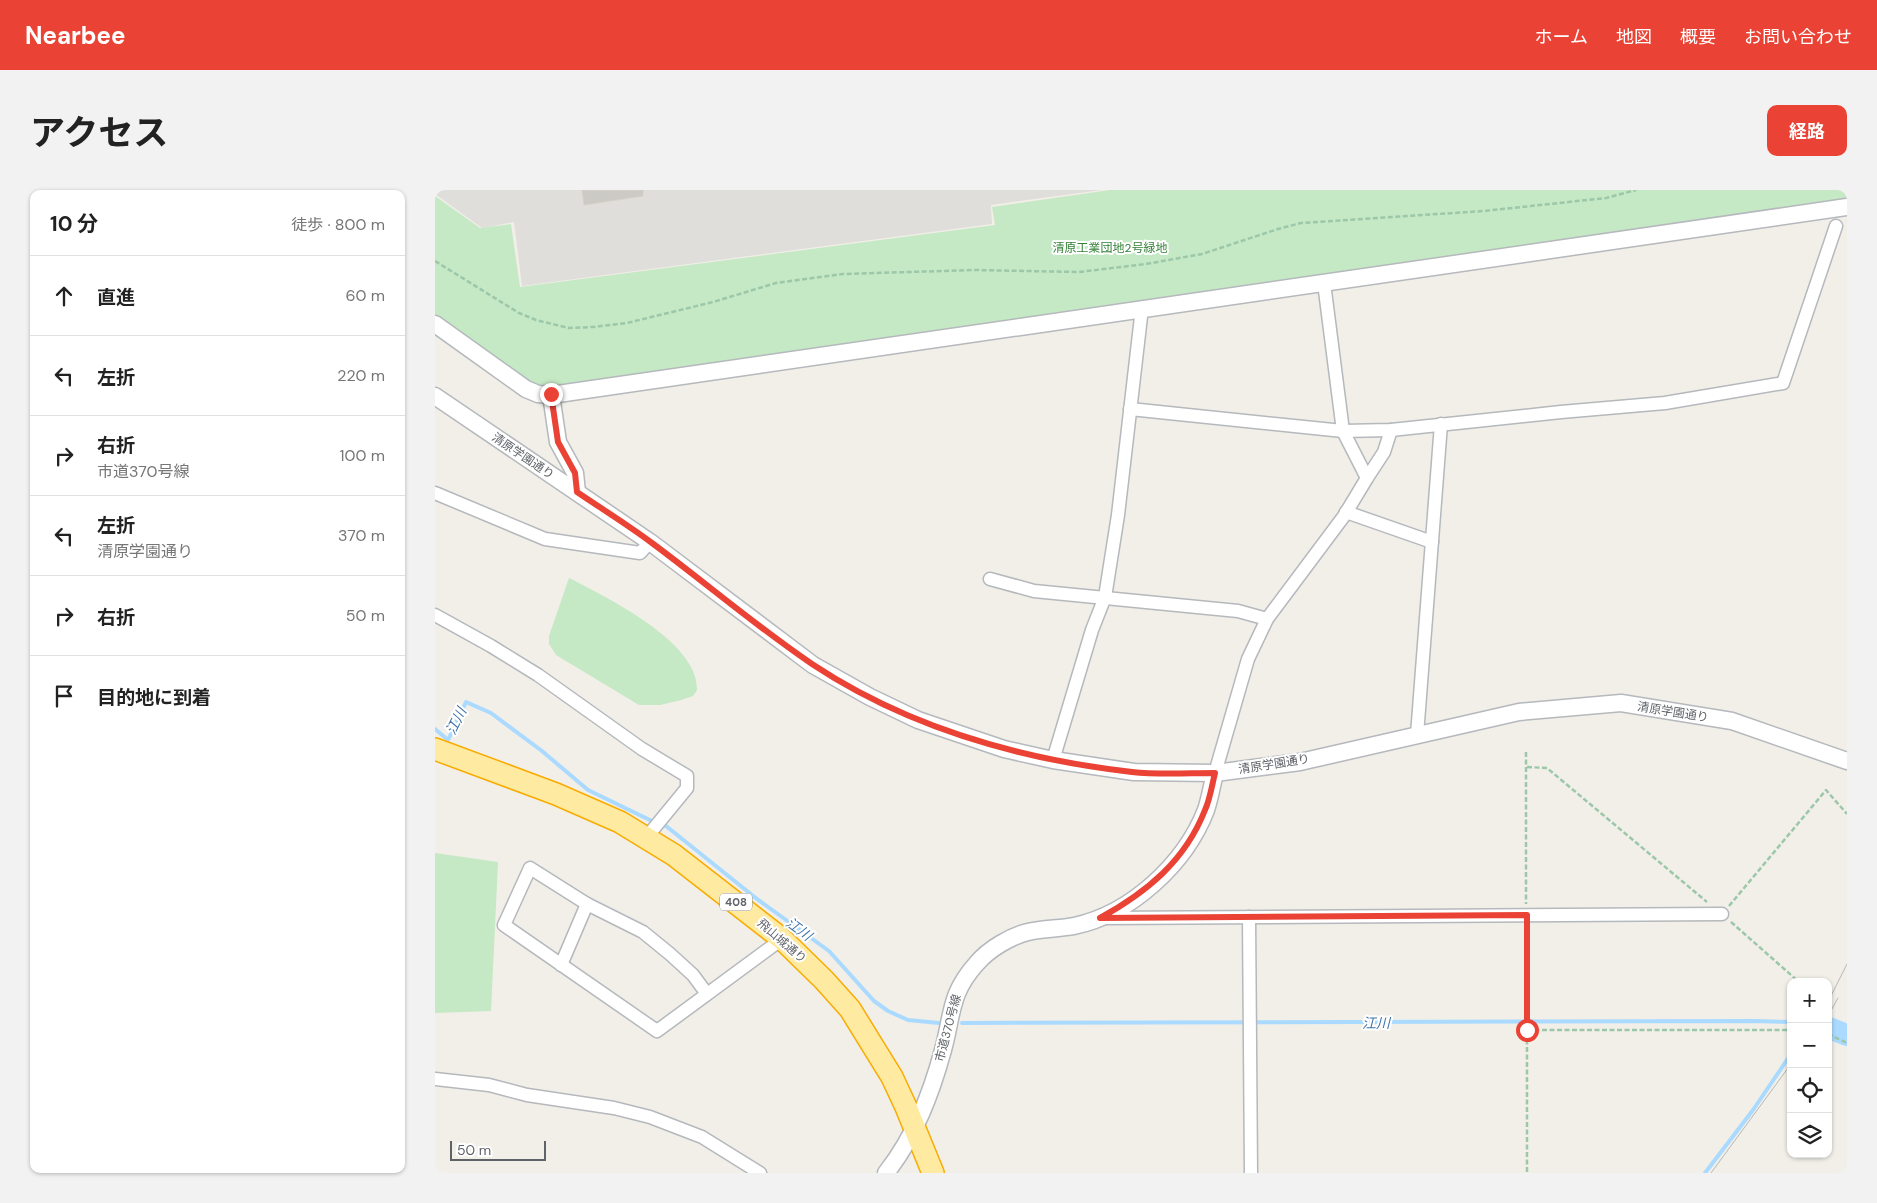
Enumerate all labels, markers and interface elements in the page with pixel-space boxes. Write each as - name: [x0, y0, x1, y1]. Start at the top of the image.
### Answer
- text: Nearbee: [25, 20, 125, 51]
- text: ホーム: [1535, 25, 1588, 49]
- text: 地図: [1616, 25, 1652, 49]
- text: 概要: [1680, 25, 1716, 49]
- text: お問い合わせ: [1744, 25, 1852, 49]
- button: 経路: [1767, 105, 1847, 156]
- text: アクセス: [30, 110, 168, 156]
- text: 10 分: [50, 210, 98, 238]
- text: 徒歩 · 800 m: [291, 214, 385, 235]
- park label: 清原工業団地2号緑地: [1053, 240, 1167, 256]
- icon: ahead: [50, 282, 78, 310]
- text: 直進: [97, 285, 135, 310]
- text: 60 m: [345, 285, 385, 306]
- icon: left: [50, 362, 78, 390]
- text: 左折: [97, 365, 135, 390]
- text: 220 m: [337, 365, 385, 386]
- route end: [540, 383, 563, 406]
- street label: 清原学園通り: [489, 429, 557, 483]
- text: 右折: [97, 433, 135, 458]
- icon: right: [50, 442, 78, 470]
- text: 100 m: [340, 445, 385, 466]
- text: 市道370号線: [97, 461, 189, 482]
- text: 左折: [97, 513, 135, 538]
- icon: left: [50, 522, 78, 550]
- text: 370 m: [338, 525, 385, 546]
- text: 清原学園通り: [97, 541, 193, 562]
- icon: right: [50, 602, 78, 630]
- text: 右折: [97, 605, 135, 630]
- text: 50 m: [346, 605, 385, 626]
- icon: arrive: [50, 682, 78, 710]
- text: 目的地に到着: [97, 685, 211, 710]
- street label: 清原学園通り: [1636, 698, 1710, 726]
- water label: 江川: [442, 703, 471, 738]
- street label: 清原学園通り: [1237, 750, 1311, 778]
- road number: 408: [720, 894, 752, 910]
- water label: 江川: [782, 913, 817, 946]
- street label: 飛山城通り: [754, 915, 810, 967]
- map controls: [1787, 978, 1832, 1158]
- button: +: [1787, 978, 1832, 1023]
- street label: 市道370号線: [931, 992, 965, 1064]
- water label: 江川: [1362, 1014, 1392, 1032]
- route start: [1516, 1019, 1539, 1042]
- button: −: [1787, 1023, 1832, 1068]
- button: locate: [1787, 1068, 1832, 1113]
- button: layers: [1787, 1113, 1832, 1158]
- scale bar: [450, 1138, 546, 1161]
- text: 50 m: [457, 1141, 491, 1159]

